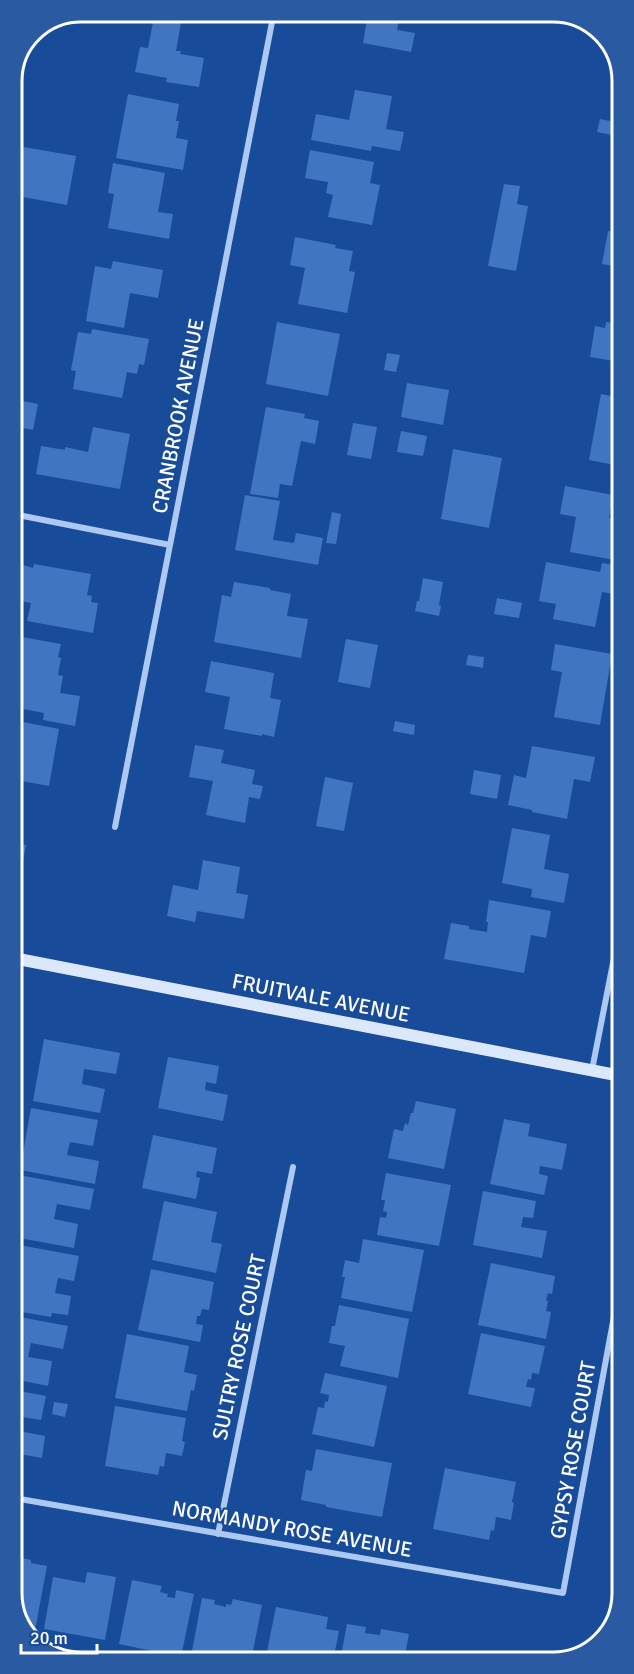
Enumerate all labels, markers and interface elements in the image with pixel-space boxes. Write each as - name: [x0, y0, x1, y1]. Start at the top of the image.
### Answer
- street label: CRANBROOK AVENUE: [146, 316, 210, 516]
- street label: FRUITVALE AVENUE: [230, 968, 412, 1028]
- street label: SULTRY ROSE COURT: [207, 1251, 272, 1442]
- street label: GYPSY ROSE COURT: [545, 1359, 602, 1541]
- street label: NORMANDY ROSE AVENUE: [170, 1495, 414, 1563]
- scale bar: [21, 1617, 98, 1655]
- text: 20 m: [30, 1627, 68, 1649]

